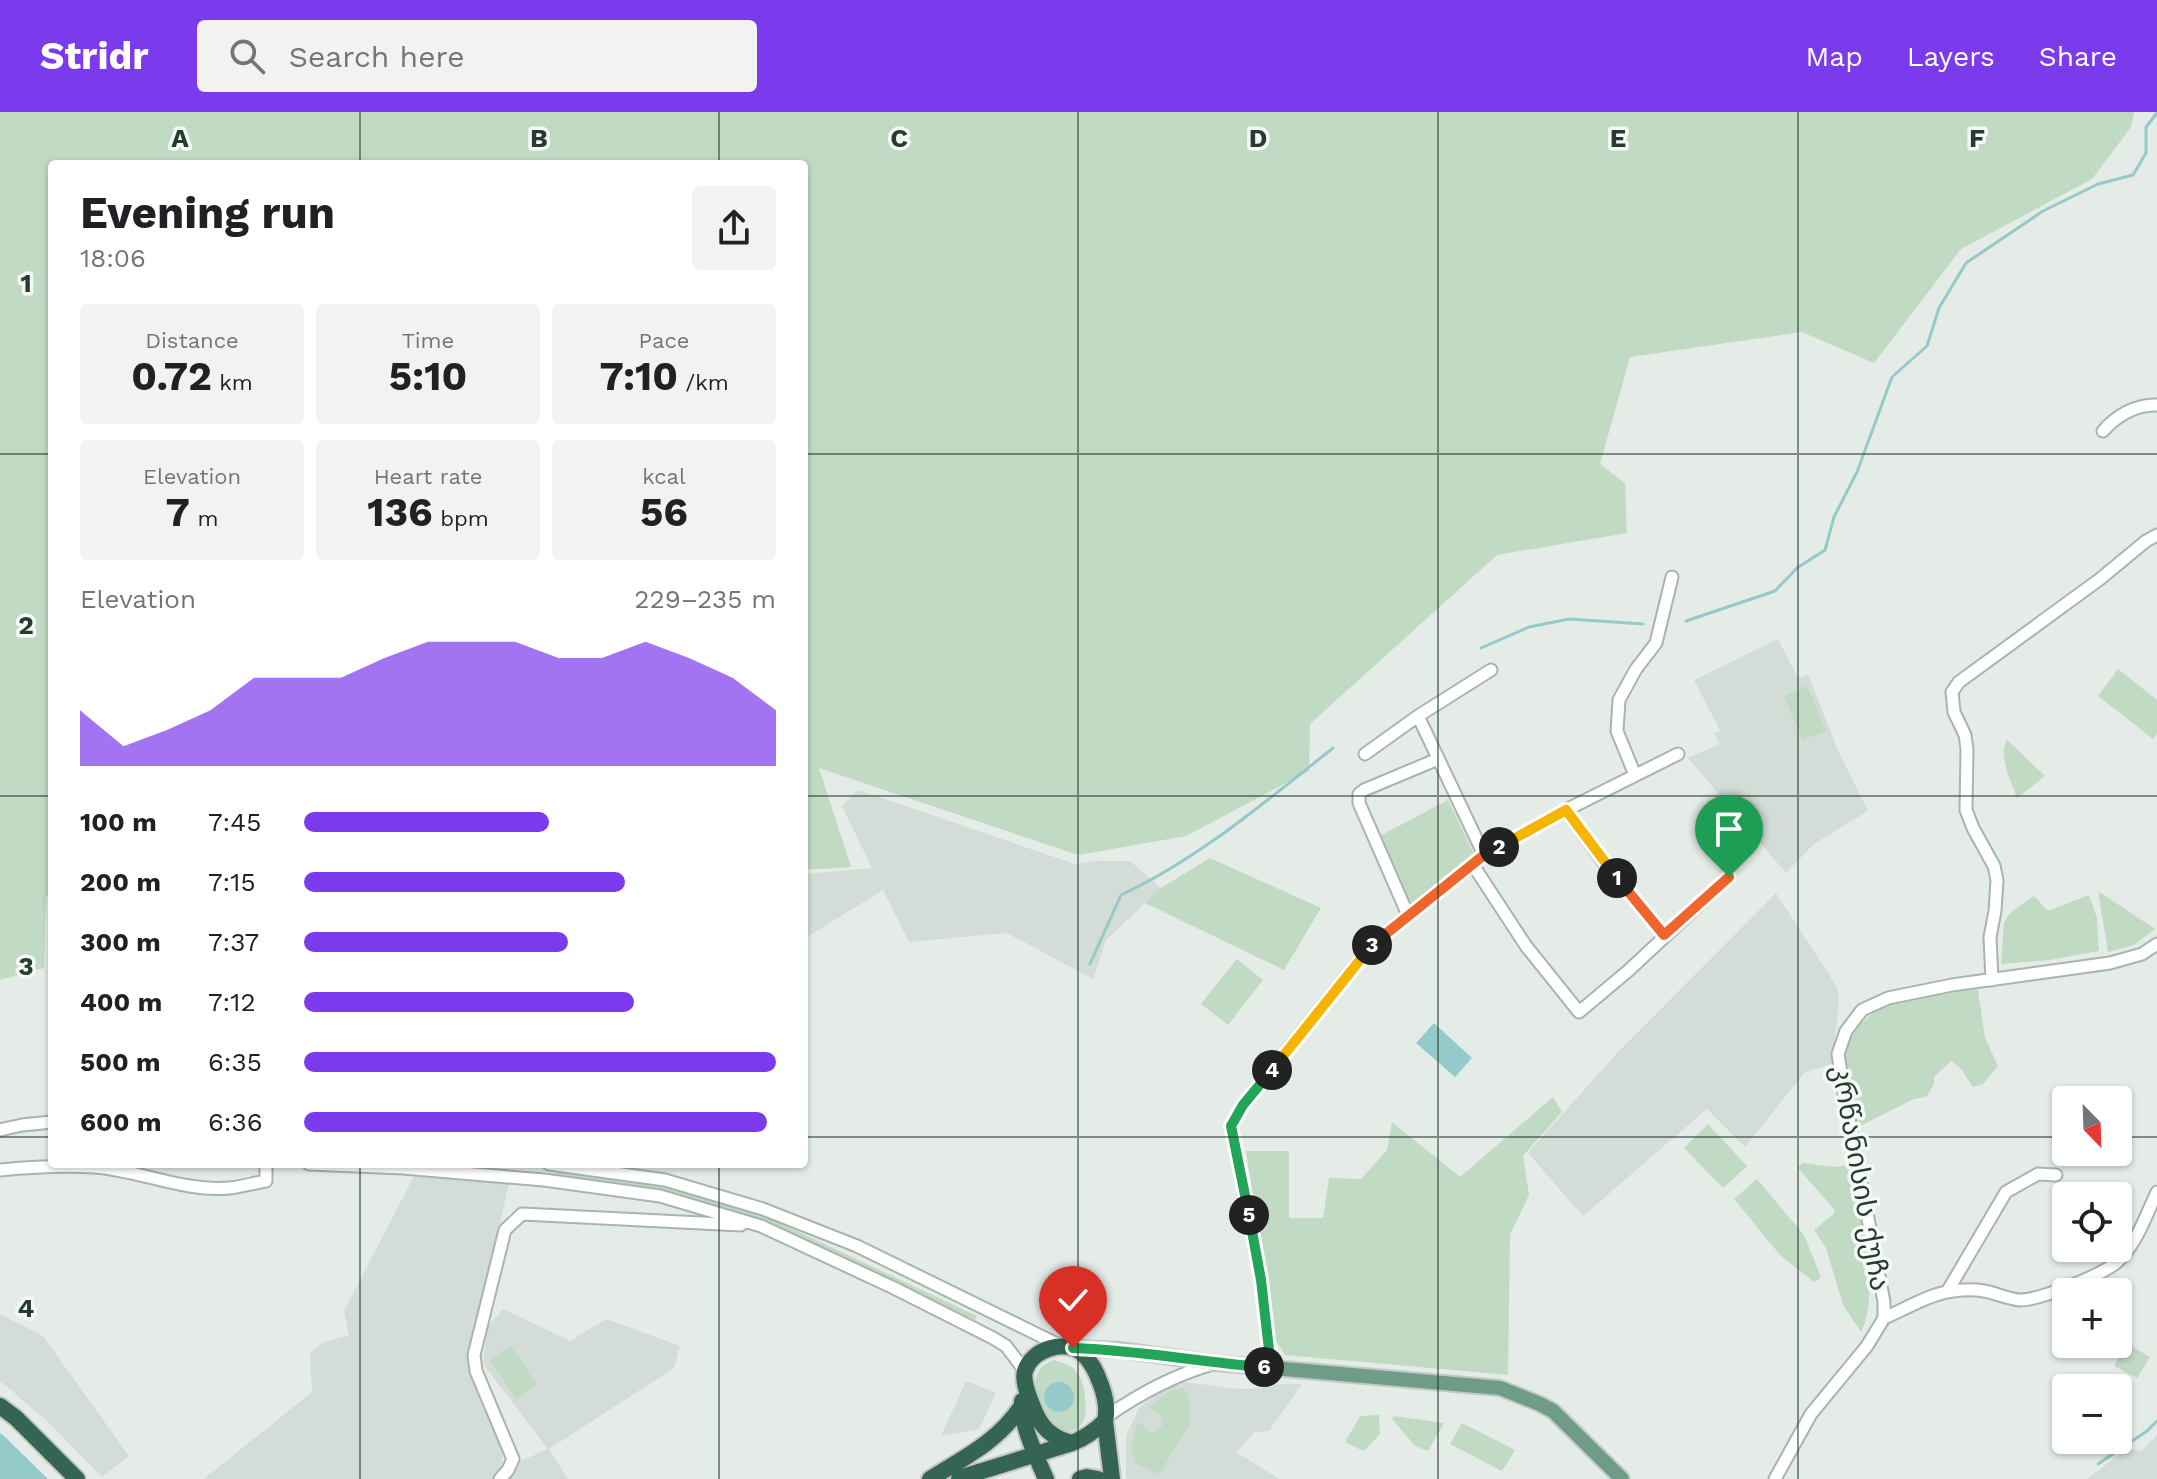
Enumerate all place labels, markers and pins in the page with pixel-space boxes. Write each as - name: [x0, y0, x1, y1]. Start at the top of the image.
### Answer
- pin: [1695, 795, 1763, 877]
- pin: 2: [1479, 827, 1519, 867]
- pin: 1: [1597, 858, 1637, 898]
- pin: 3: [1352, 925, 1392, 965]
- pin: 4: [1252, 1050, 1292, 1090]
- pin: 5: [1229, 1195, 1269, 1235]
- pin: [1039, 1266, 1107, 1348]
- pin: 6: [1244, 1347, 1284, 1387]

